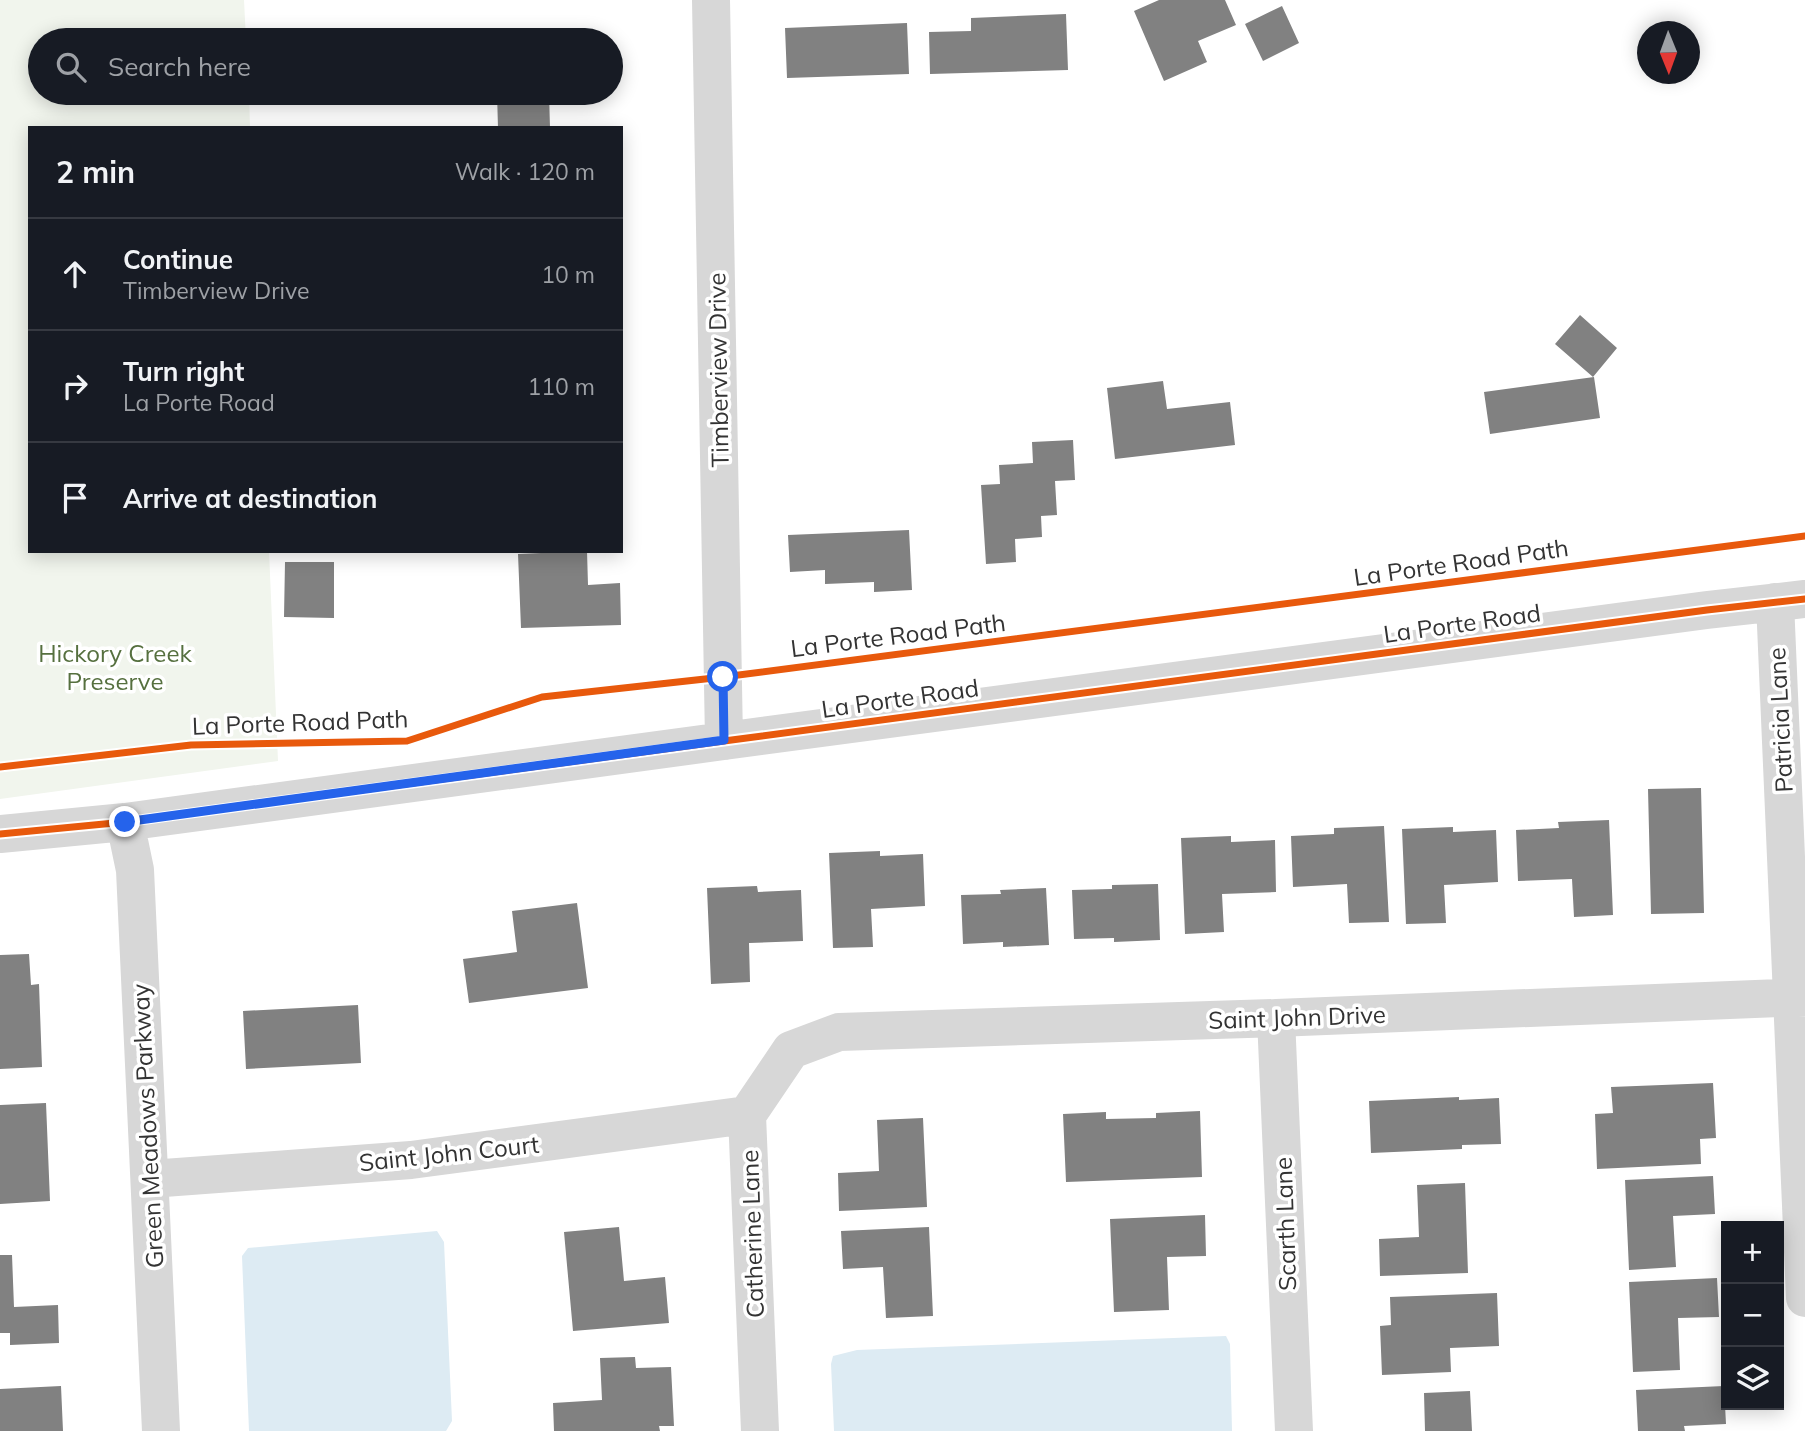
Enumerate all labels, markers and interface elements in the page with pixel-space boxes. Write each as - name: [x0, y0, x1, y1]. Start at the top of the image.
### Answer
- north arrow: [1637, 21, 1700, 84]
- search box: [28, 28, 623, 105]
- icon: search: [52, 48, 90, 86]
- text: Search here: [108, 50, 251, 83]
- text: 2 min: [56, 153, 135, 191]
- text: Walk · 120 m: [455, 157, 595, 186]
- text: Continue: [123, 243, 233, 276]
- icon: ahead: [56, 255, 94, 293]
- text: 10 m: [541, 260, 595, 289]
- street label: Timberview Drive: [701, 272, 735, 468]
- text: Timberview Drive: [123, 276, 310, 305]
- text: Turn right: [123, 355, 244, 388]
- icon: right: [56, 367, 94, 405]
- text: 110 m: [527, 372, 595, 401]
- text: La Porte Road: [123, 388, 275, 417]
- icon: arrive: [56, 479, 94, 517]
- text: Arrive at destination: [123, 482, 378, 515]
- street label: La Porte Road Path: [1352, 532, 1570, 592]
- street label: La Porte Road: [1382, 597, 1542, 649]
- street label: La Porte Road Path: [789, 607, 1007, 663]
- park label: Hickory Creek Preserve: [38, 638, 192, 696]
- street label: Patricia Lane: [1761, 647, 1799, 793]
- route start: [707, 661, 738, 692]
- street label: La Porte Road: [820, 672, 980, 724]
- street label: La Porte Road Path: [191, 703, 409, 741]
- route end: [109, 806, 140, 837]
- street label: Green Meadows Parkway: [125, 983, 169, 1269]
- street label: Saint John Drive: [1208, 999, 1386, 1035]
- street label: Saint John Court: [358, 1129, 540, 1177]
- street label: Catherine Lane: [734, 1149, 770, 1319]
- street label: Scarth Lane: [1268, 1157, 1302, 1291]
- map controls: [1721, 1221, 1784, 1410]
- button: +: [1721, 1221, 1784, 1284]
- button: −: [1721, 1284, 1784, 1347]
- button: layers: [1721, 1347, 1784, 1410]

